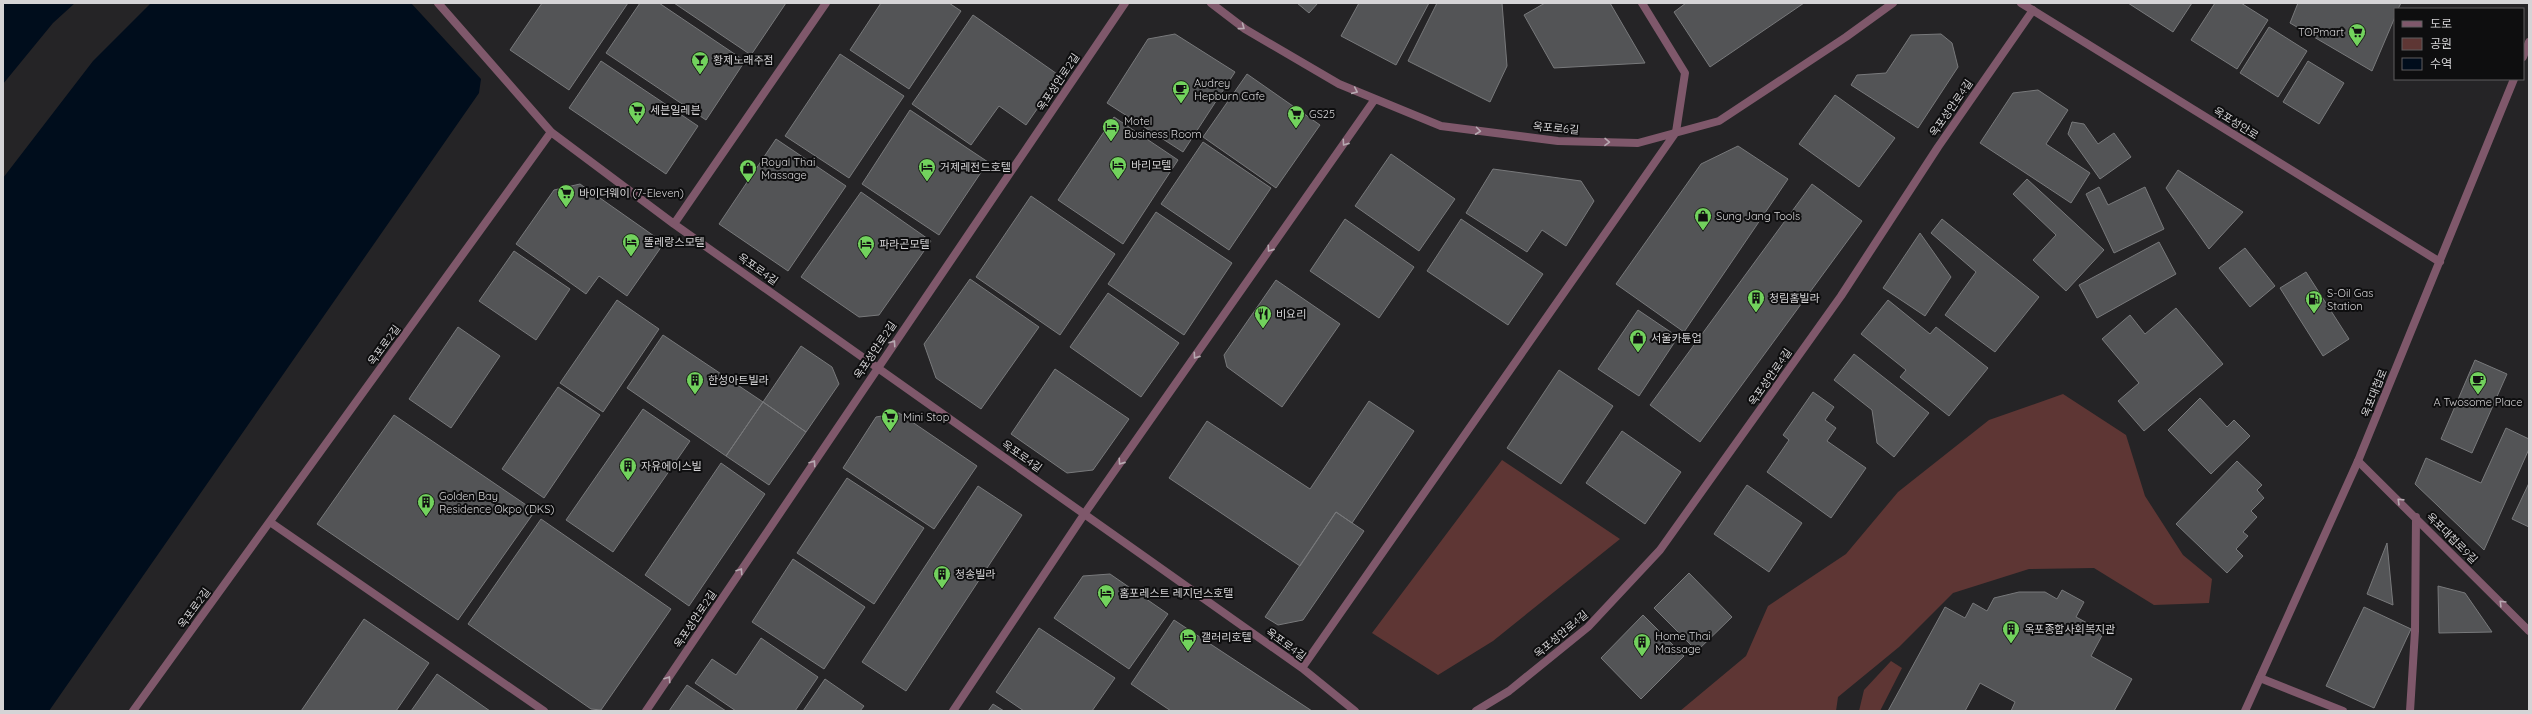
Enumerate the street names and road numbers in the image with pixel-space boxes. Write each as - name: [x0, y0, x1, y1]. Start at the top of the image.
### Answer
- street label: 옥포성안로2길: [1034, 50, 1082, 114]
- street label: 옥포성안로4길: [1926, 77, 1976, 139]
- street label: 옥포성안로: [2211, 104, 2261, 142]
- street label: 옥포로6길: [1532, 119, 1580, 137]
- street label: 옥포로4길: [735, 250, 781, 288]
- street label: 옥포성안로2길: [851, 318, 899, 382]
- street label: 옥포로2길: [365, 322, 403, 368]
- street label: 옥포성안로4길: [1745, 346, 1795, 408]
- street label: 옥포대첩로: [2358, 367, 2390, 419]
- street label: 옥포로4길: [999, 437, 1045, 475]
- street label: 옥포대첩로9길: [2423, 509, 2481, 567]
- street label: 옥포로2길: [175, 585, 213, 631]
- street label: 옥포성안로2길: [671, 587, 719, 651]
- street label: 옥포성안로4길: [1531, 607, 1591, 661]
- street label: 옥포로4길: [1263, 625, 1309, 663]

